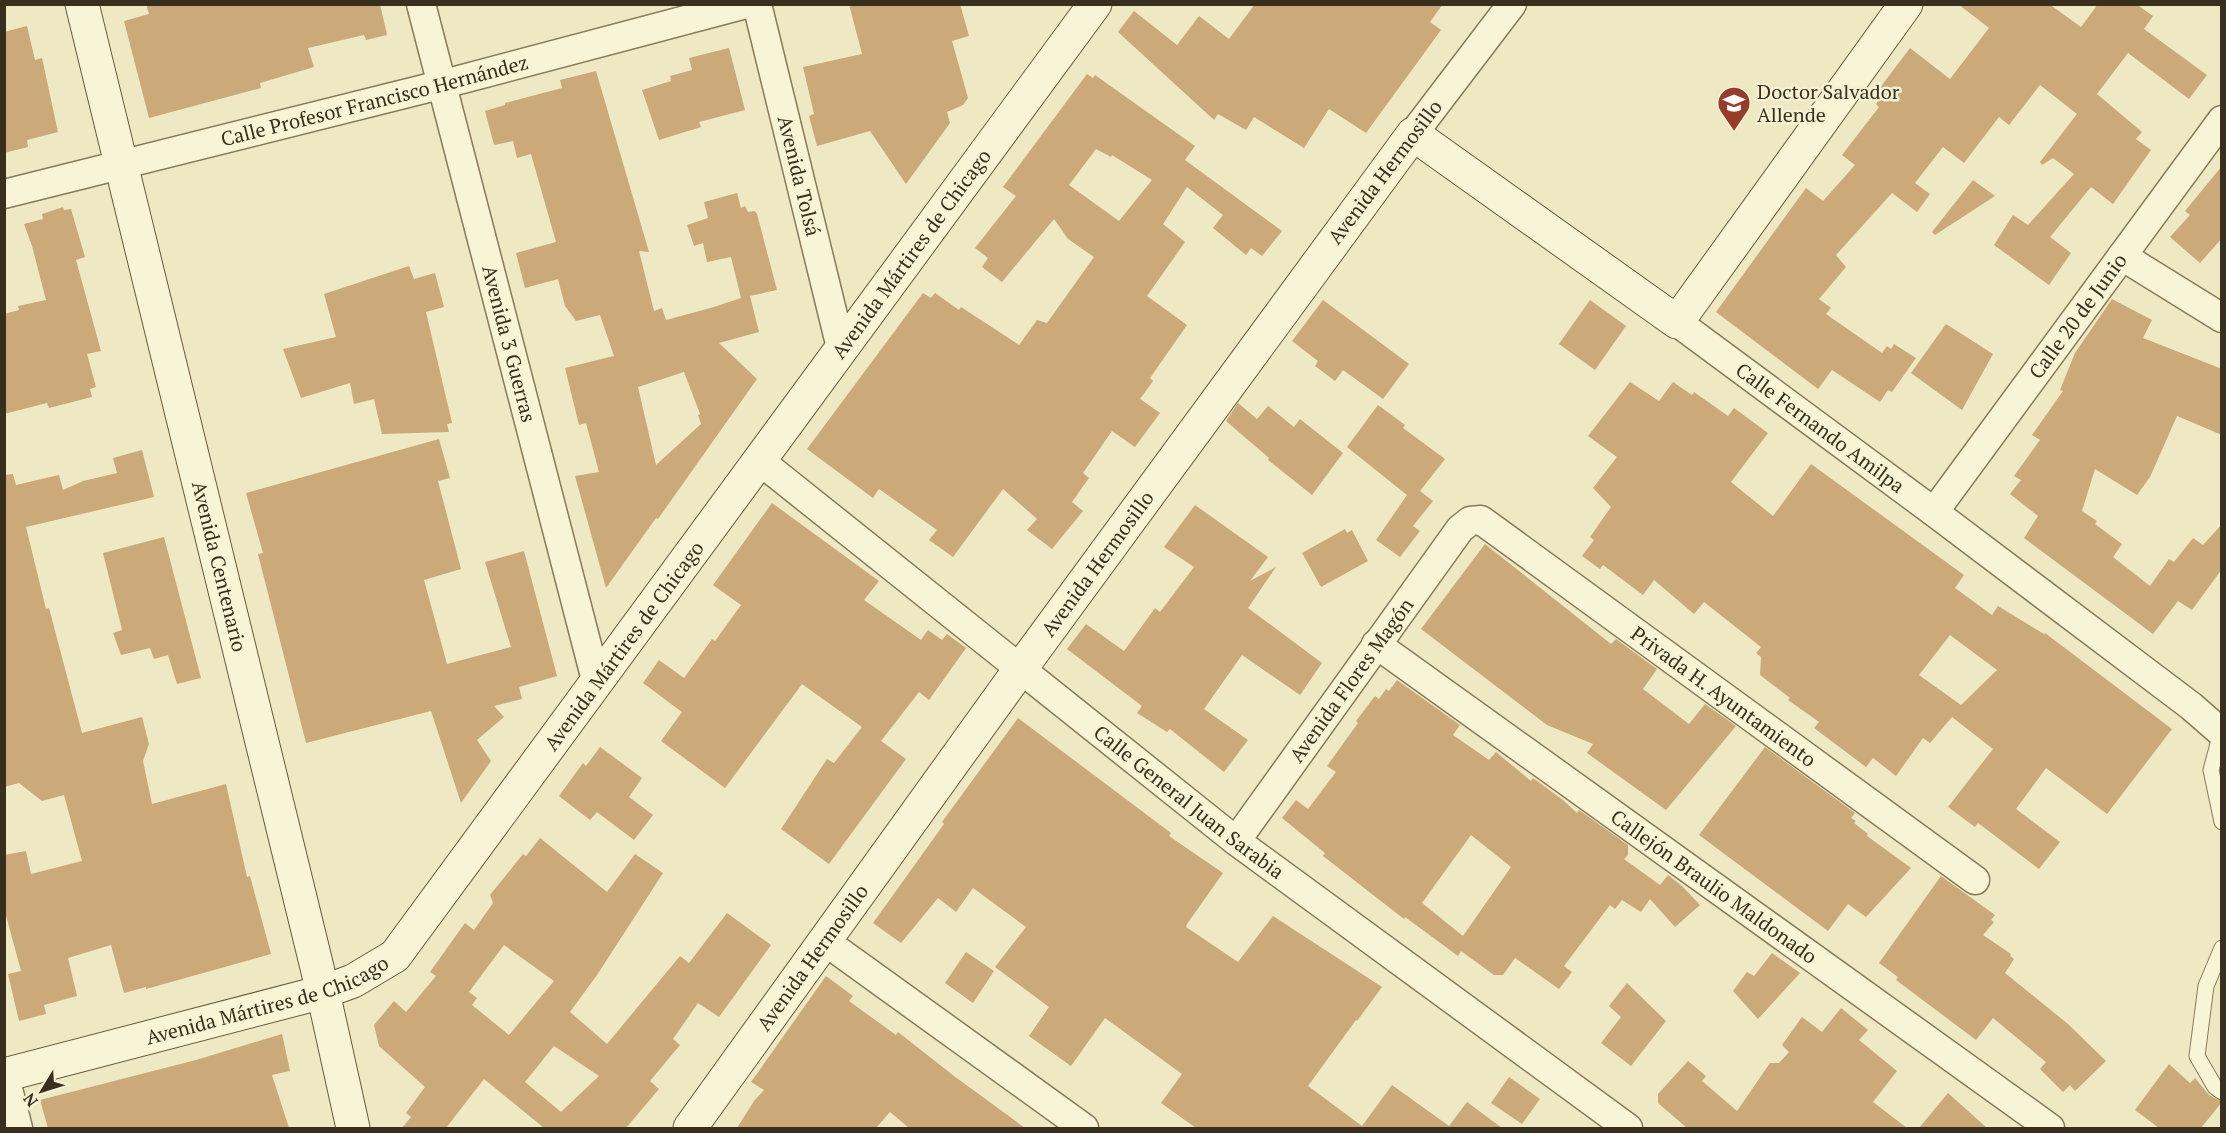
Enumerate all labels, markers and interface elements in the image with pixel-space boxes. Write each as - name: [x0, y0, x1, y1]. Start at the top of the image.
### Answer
- street label: Calle Profesor Francisco Hernández: [218, 48, 531, 152]
- place label: Doctor Salvador Allende: [1757, 78, 1900, 128]
- school or university icon: Doctor Salvador Allende: [1716, 85, 1752, 132]
- street label: Avenida Hermosillo: [1321, 94, 1448, 249]
- street label: Avenida Tolsá: [772, 113, 827, 239]
- street label: Avenida Mártires de Chicago: [825, 143, 997, 364]
- street label: Calle 20 de Junio: [2022, 248, 2133, 384]
- street label: Avenida 3 Guerras: [476, 262, 543, 425]
- street label: Calle Fernando Amilpa: [1731, 356, 1910, 499]
- street label: Avenida Centenario: [186, 478, 254, 654]
- street label: Avenida Hermosillo: [1035, 485, 1160, 642]
- street label: Avenida Mártires de Chicago: [538, 535, 710, 756]
- street label: Avenida Flores Magón: [1283, 592, 1419, 767]
- street label: Privada H. Ayuntamiento: [1626, 620, 1822, 773]
- street label: Calle General Juan Sarabia: [1088, 719, 1290, 885]
- street label: Callejón Braulio Maldonado: [1606, 803, 1823, 970]
- street label: Avenida Hermosillo: [750, 879, 874, 1036]
- street label: Avenida Mártires de Chicago: [143, 949, 393, 1051]
- north arrow: [12, 1061, 72, 1121]
- text: N: [18, 1089, 43, 1112]

